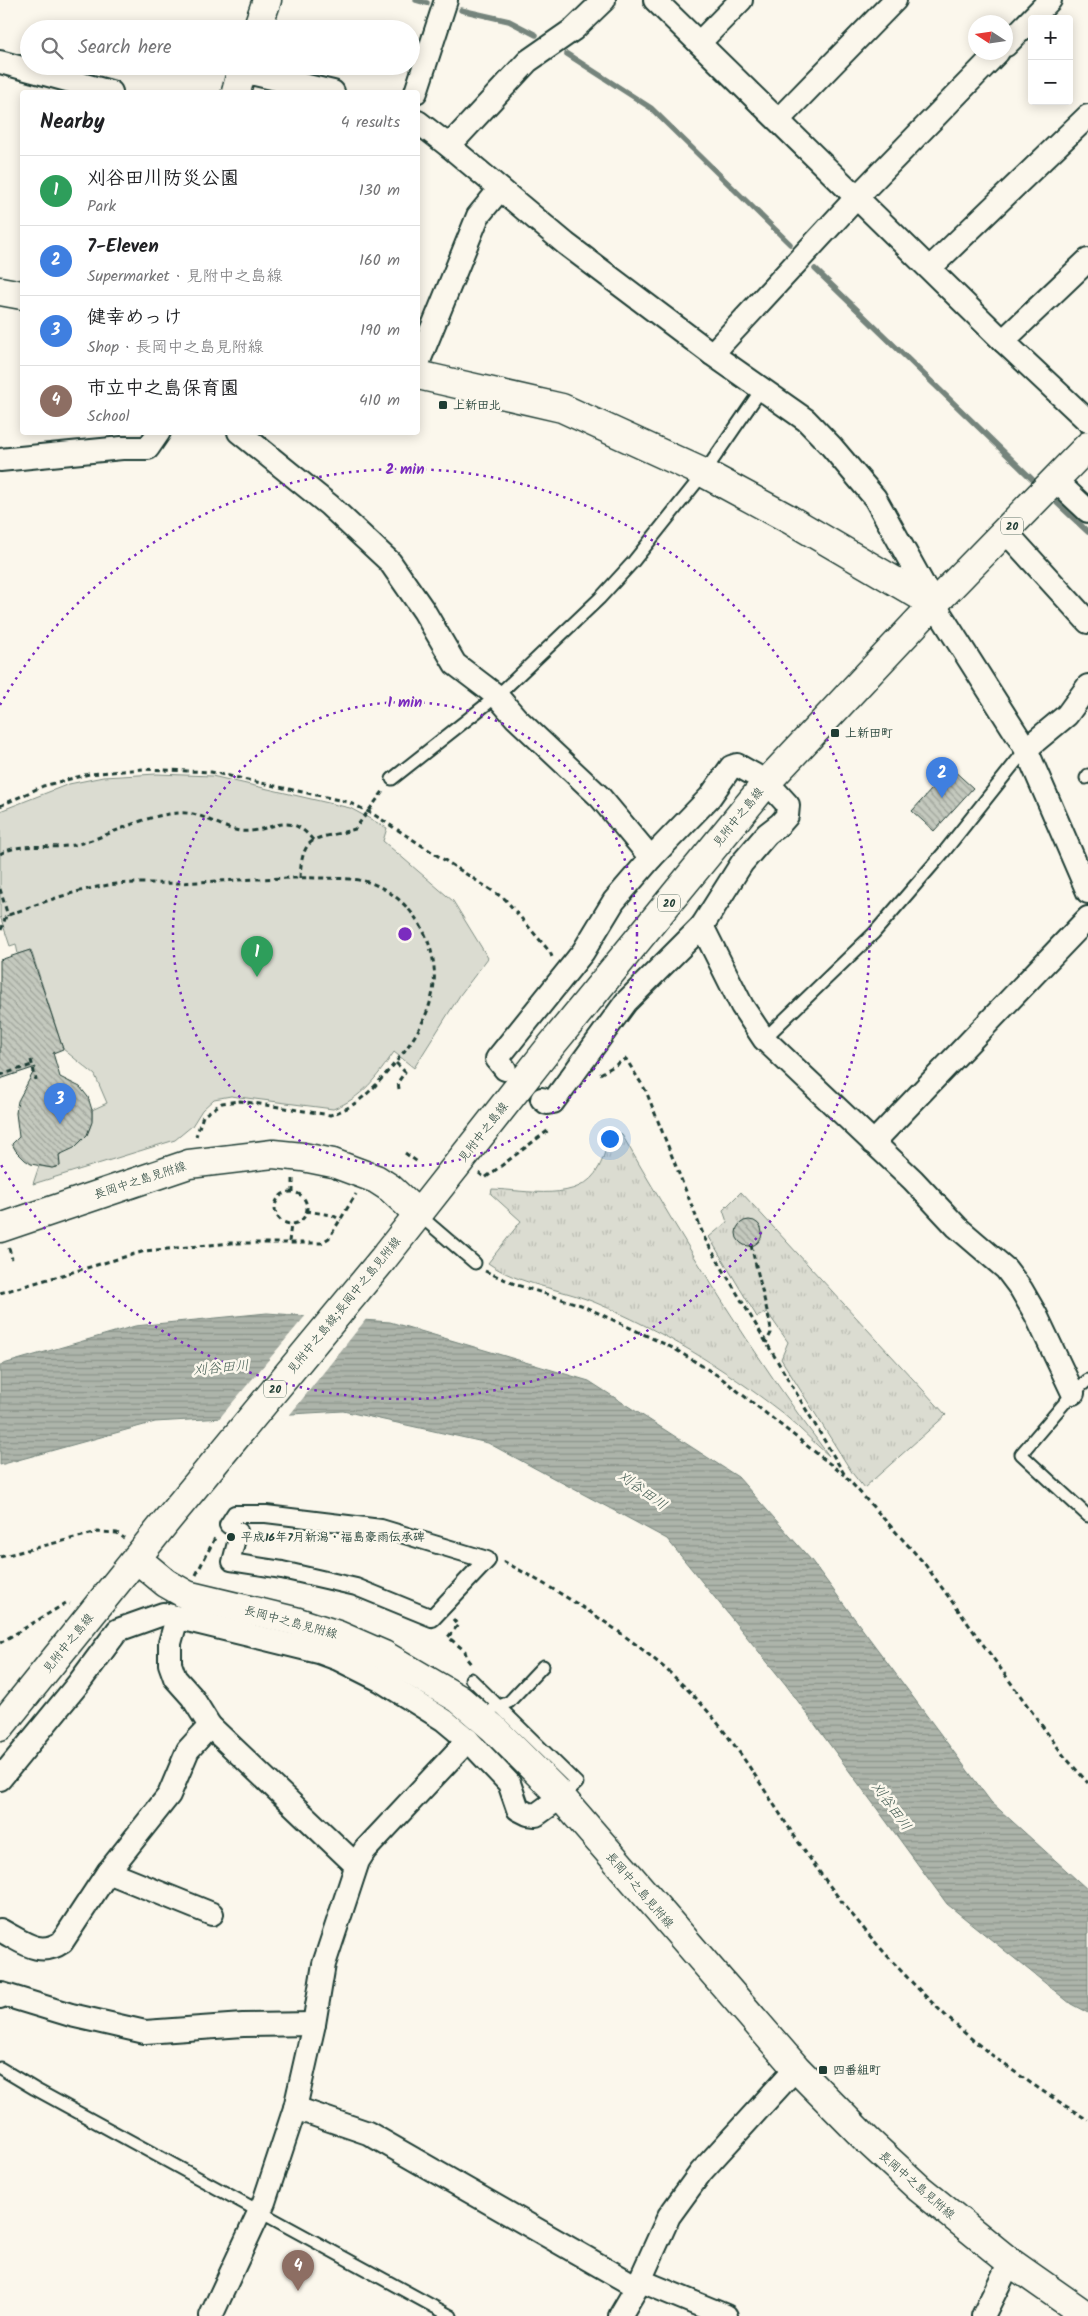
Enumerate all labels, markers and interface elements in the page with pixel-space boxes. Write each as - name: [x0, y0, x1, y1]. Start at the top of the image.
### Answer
- north arrow: [968, 15, 1013, 60]
- map controls: [1028, 15, 1073, 105]
- button: +: [1028, 15, 1073, 60]
- search box: [20, 20, 420, 75]
- text: Search here: [78, 33, 172, 63]
- icon: search: [38, 34, 66, 62]
- button: −: [1028, 60, 1073, 105]
- text: Nearby: [40, 106, 105, 139]
- text: 4 results: [341, 110, 400, 135]
- text: 刈谷田川防災公園: [87, 164, 239, 194]
- text: 1: [54, 178, 58, 203]
- text: 130 m: [359, 178, 400, 203]
- text: Park: [87, 194, 116, 219]
- text: 7-Eleven: [87, 232, 159, 262]
- text: 2: [51, 248, 61, 273]
- text: 160 m: [359, 248, 400, 273]
- text: Supermarket · 見附中之島線: [87, 264, 282, 289]
- text: 健幸めっけ: [87, 303, 182, 333]
- text: 3: [52, 318, 60, 343]
- text: 190 m: [360, 318, 400, 343]
- text: Shop · 長岡中之島見附線: [87, 335, 264, 360]
- text: 市立中之島保育園: [87, 374, 239, 404]
- text: 4: [52, 388, 60, 413]
- text: 410 m: [359, 388, 400, 413]
- place label: 上新田北: [453, 396, 501, 415]
- marker: 上新田北: [437, 399, 449, 411]
- text: School: [87, 404, 130, 429]
- text: 2 min: [385, 458, 425, 482]
- road number: 20: [1001, 518, 1023, 534]
- text: 1 min: [388, 691, 422, 715]
- place label: 上新田町: [845, 724, 893, 743]
- marker: 上新田町: [829, 727, 841, 739]
- pin: 2: [926, 757, 958, 798]
- street label: 見附中之島線: [708, 783, 768, 851]
- road number: 20: [658, 894, 680, 911]
- centre of rings: [396, 925, 414, 943]
- pin: 1: [241, 936, 273, 977]
- pin: 3: [44, 1083, 76, 1124]
- street label: 見附中之島線: [454, 1098, 513, 1167]
- your location: [597, 1126, 623, 1152]
- street label: 長岡中之島見附線: [92, 1157, 189, 1204]
- street label: 見附中之島線;長岡中之島見附線: [283, 1233, 406, 1378]
- water label: 刈谷田川: [192, 1355, 250, 1381]
- road number: 20: [264, 1380, 286, 1398]
- water label: 刈谷田川: [613, 1465, 672, 1516]
- place label: 平成16年7月新潟・福島豪雨伝承碑: [241, 1528, 425, 1547]
- marker: 平成16年7月新潟・福島豪雨伝承碑: [225, 1531, 237, 1543]
- street label: 長岡中之島見附線: [242, 1601, 340, 1644]
- street label: 見附中之島線: [38, 1609, 98, 1677]
- water label: 刈谷田川: [866, 1777, 917, 1836]
- street label: 長岡中之島見附線: [601, 1848, 678, 1933]
- place label: 四番組町: [833, 2061, 881, 2080]
- marker: 四番組町: [817, 2064, 829, 2076]
- street label: 長岡中之島見附線: [874, 2147, 959, 2224]
- pin: 4: [282, 2250, 314, 2291]

